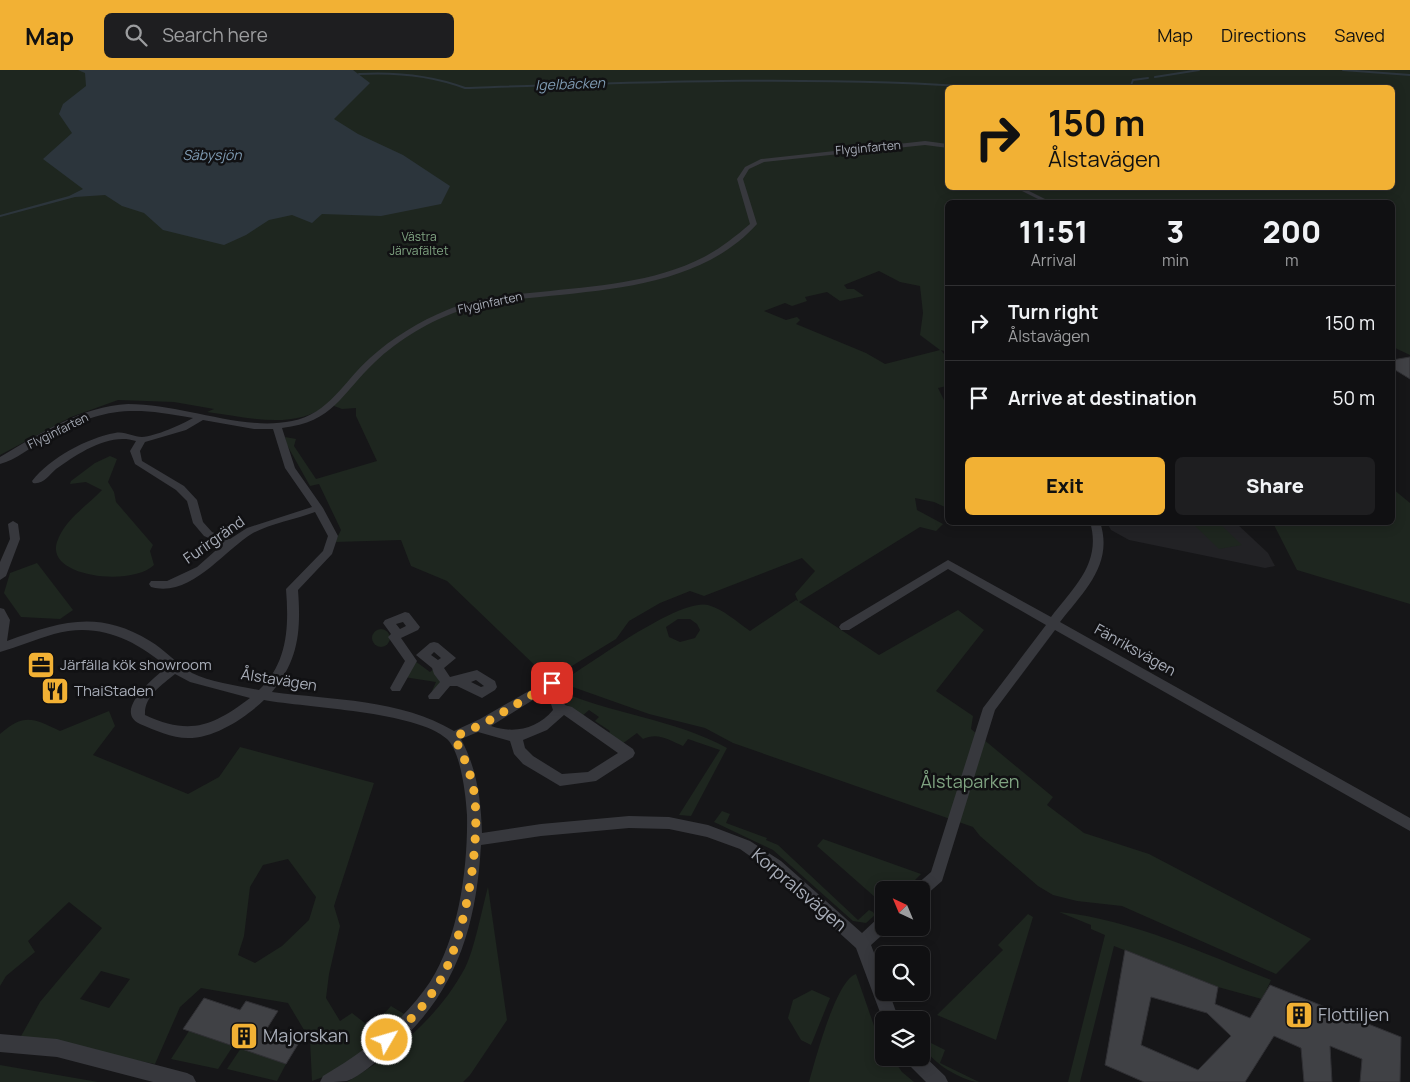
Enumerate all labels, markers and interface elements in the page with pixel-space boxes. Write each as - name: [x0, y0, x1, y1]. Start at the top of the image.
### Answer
- search box: [104, 13, 454, 58]
- text: Map: [25, 19, 74, 52]
- icon: search: [122, 21, 150, 49]
- text: Search here: [162, 22, 268, 48]
- text: Map: [1157, 23, 1193, 47]
- text: Directions: [1221, 23, 1306, 47]
- text: Saved: [1334, 23, 1385, 47]
- water label: Igelbäcken: [535, 73, 606, 94]
- text: 150 m: [1048, 99, 1145, 147]
- icon: right: [965, 105, 1030, 170]
- street label: Flyginfarten: [835, 136, 901, 159]
- text: Ålstavägen: [1048, 144, 1161, 174]
- water label: Säbysjön: [182, 145, 242, 164]
- text: 11:51: [1019, 211, 1088, 252]
- text: 3: [1166, 211, 1184, 252]
- text: 200: [1263, 211, 1321, 252]
- park label: Västra Järvafältet: [390, 228, 449, 259]
- text: Arrival: [1031, 249, 1076, 271]
- text: min: [1162, 249, 1189, 271]
- text: m: [1285, 249, 1299, 271]
- street label: Flyginfarten: [456, 287, 524, 318]
- text: Turn right: [1008, 299, 1098, 325]
- icon: right: [965, 309, 993, 337]
- text: 150 m: [1325, 310, 1375, 336]
- text: Ålstavägen: [1008, 325, 1090, 347]
- icon: arrive: [965, 384, 993, 412]
- text: Arrive at destination: [1008, 385, 1197, 411]
- text: 50 m: [1333, 385, 1375, 411]
- street label: Flyginfarten: [25, 409, 91, 453]
- button: Exit: [965, 457, 1165, 515]
- button: Share: [1175, 457, 1375, 515]
- street label: Furirgränd: [179, 511, 249, 568]
- street label: Fänriksvägen: [1091, 619, 1180, 681]
- office icon: Järfälla kök showroom: [26, 650, 56, 680]
- place label: Järfälla kök showroom: [60, 654, 212, 675]
- pin: [531, 662, 573, 704]
- street label: Ålstavägen: [240, 663, 319, 696]
- icon: arrive: [538, 669, 566, 697]
- restaurant icon: ThaiStaden: [40, 676, 70, 706]
- place label: ThaiStaden: [74, 680, 154, 701]
- park label: Ålstaparken: [920, 769, 1020, 793]
- street label: Korpralsvägen: [747, 842, 852, 936]
- north arrow: [875, 881, 930, 936]
- map controls: [875, 881, 930, 1066]
- button: search: [875, 946, 930, 1001]
- building icon: Flottiljen: [1284, 1000, 1314, 1030]
- place label: Flottiljen: [1318, 1002, 1389, 1026]
- button: layers: [875, 1011, 930, 1066]
- position arrow: [360, 1013, 412, 1065]
- building icon: Majorskan: [229, 1021, 259, 1051]
- place label: Majorskan: [263, 1023, 348, 1047]

